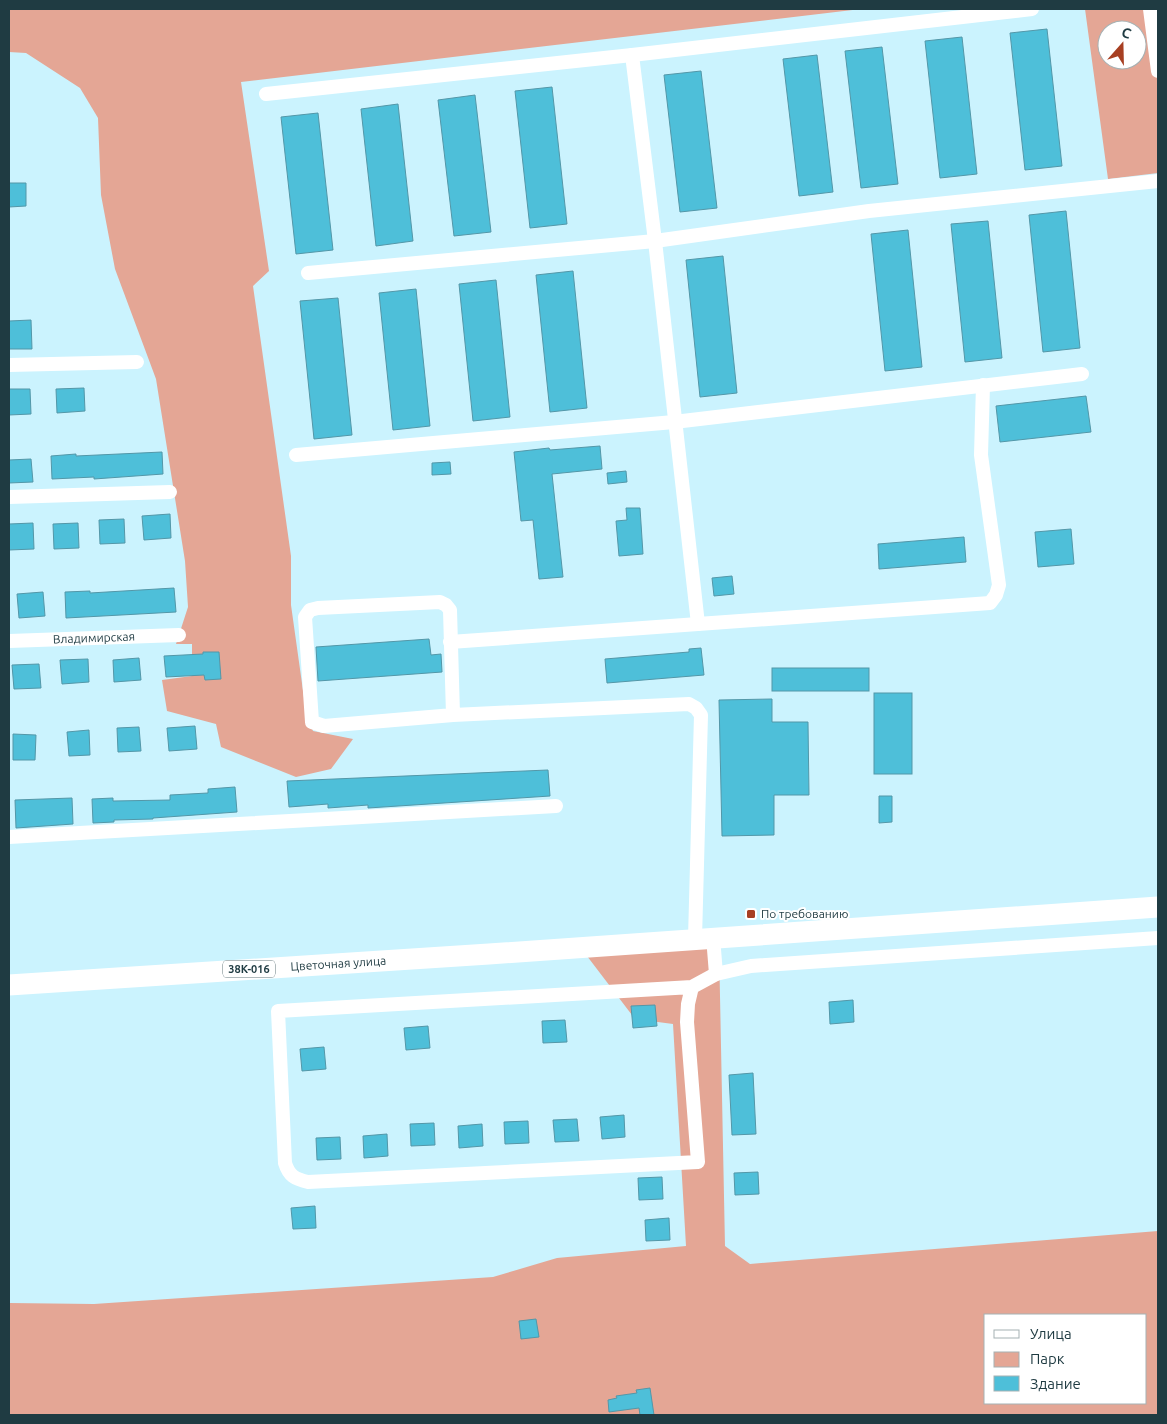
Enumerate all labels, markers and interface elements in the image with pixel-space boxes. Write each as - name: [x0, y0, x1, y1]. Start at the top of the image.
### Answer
- north arrow: [1097, 20, 1147, 70]
- text: С: [1120, 24, 1133, 42]
- street label: Владимирская: [53, 630, 135, 645]
- place label: По требованию: [761, 907, 848, 920]
- marker: По требованию: [745, 908, 757, 920]
- street label: Цветочная улица: [290, 954, 386, 973]
- road number: 38К-016: [223, 961, 275, 978]
- legend: [984, 1314, 1147, 1404]
- text: Улица: [1030, 1325, 1072, 1342]
- text: Парк: [1030, 1350, 1065, 1367]
- text: Здание: [1030, 1375, 1081, 1392]

